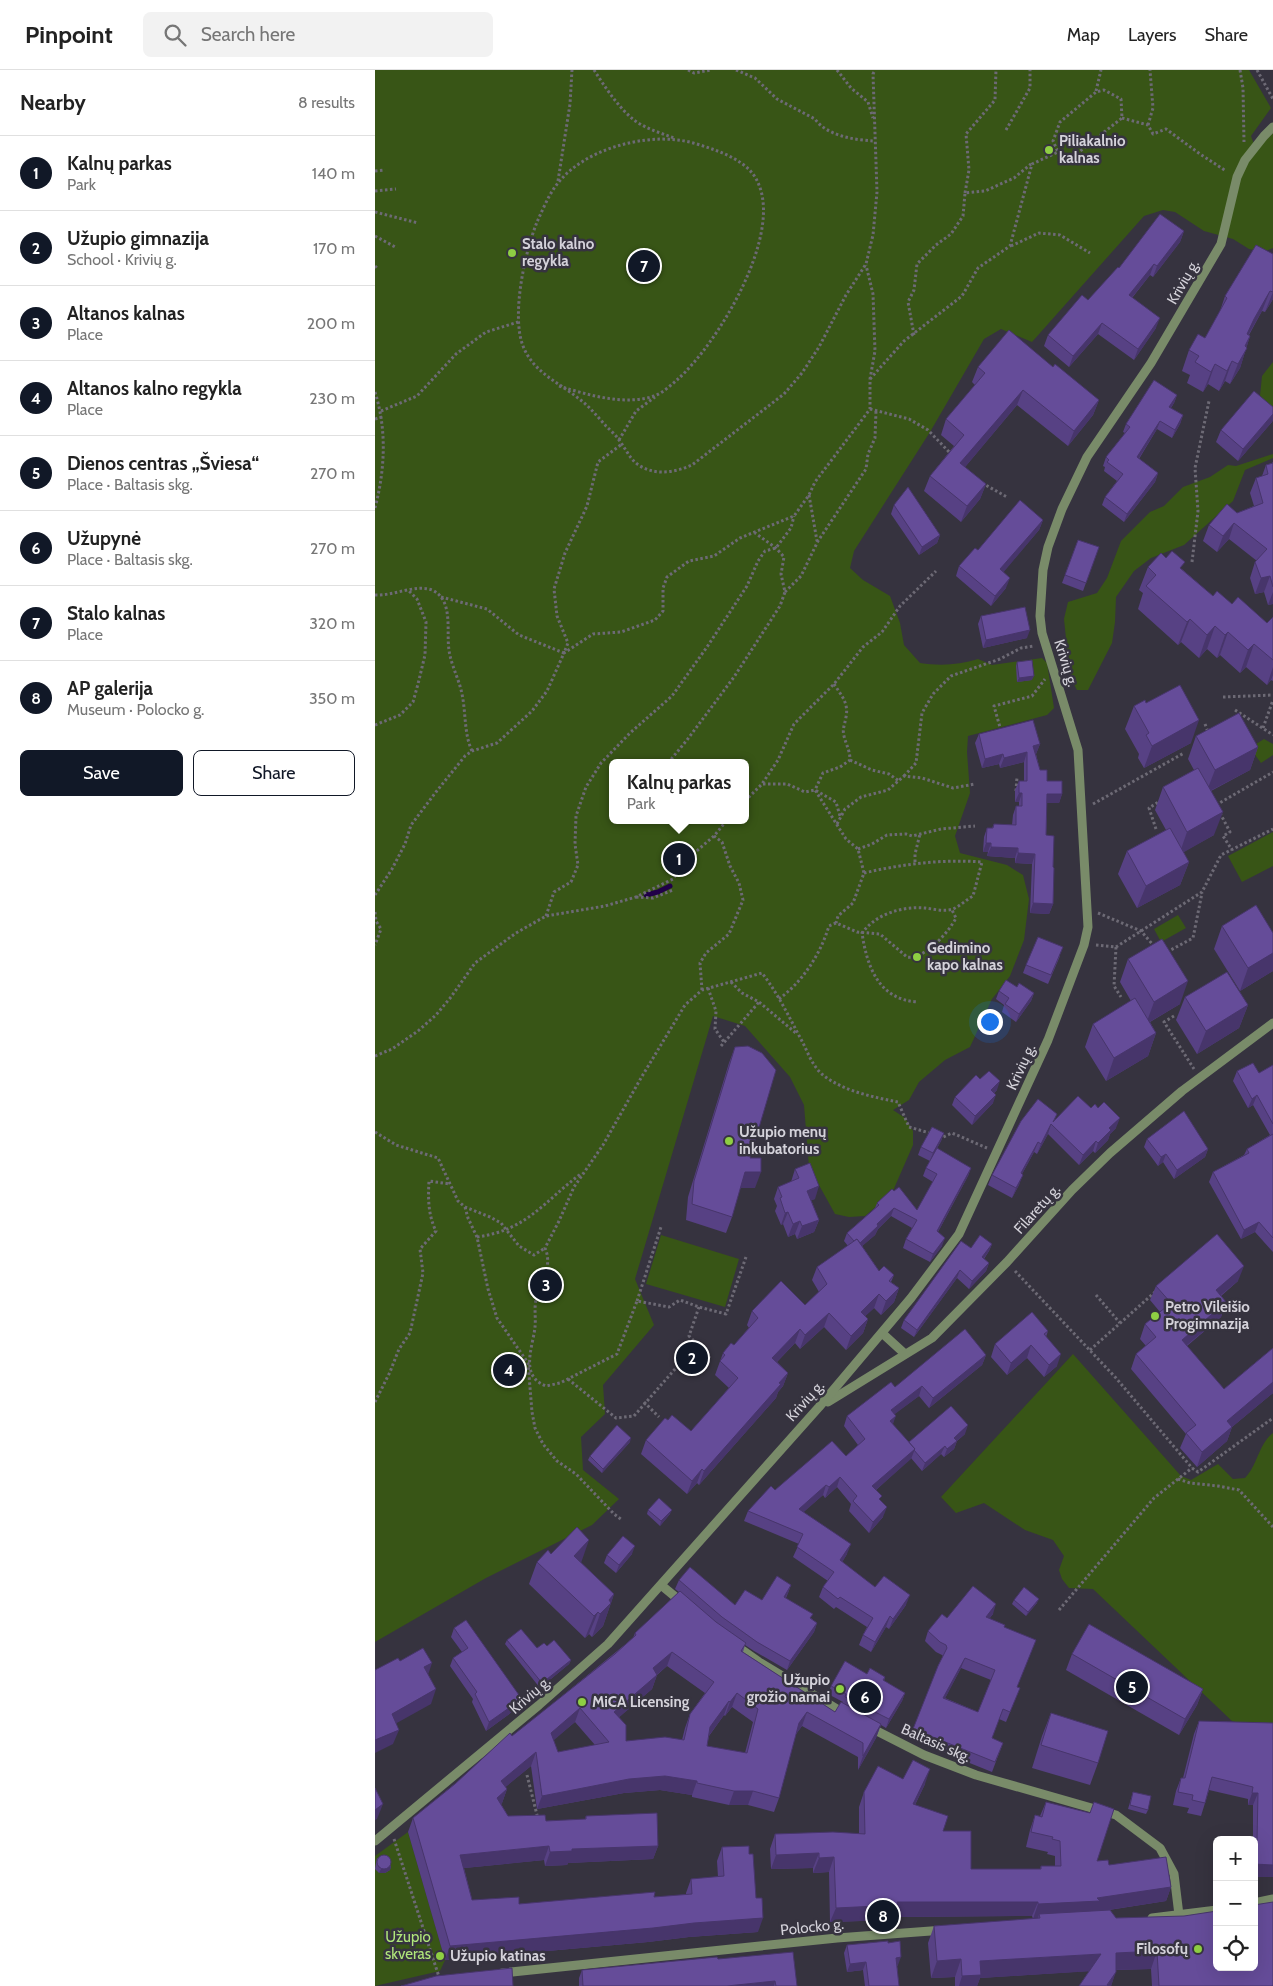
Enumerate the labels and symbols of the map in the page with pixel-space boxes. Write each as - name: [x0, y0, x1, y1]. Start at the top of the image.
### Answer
- place label: Piliakalnio kalnas: [1059, 132, 1126, 167]
- marker: Piliakalnio kalnas: [1043, 144, 1055, 156]
- place label: Stalo kalno regykla: [522, 235, 595, 270]
- marker: Stalo kalno regykla: [506, 247, 518, 259]
- pin: 7: [628, 247, 660, 285]
- street label: Krivių g.: [1163, 256, 1203, 308]
- street label: Krivių g.: [1050, 637, 1082, 689]
- pin: 1: [663, 840, 695, 878]
- place label: Gedimino kapo kalnas: [927, 939, 1003, 974]
- marker: Gedimino kapo kalnas: [911, 951, 923, 963]
- your location: [977, 1009, 1003, 1035]
- street label: Krivių g.: [1003, 1041, 1039, 1093]
- place label: Užupio menų inkubatorius: [739, 1123, 827, 1158]
- marker: Užupio menų inkubatorius: [723, 1135, 735, 1147]
- street label: Filaretų g.: [1010, 1180, 1064, 1238]
- pin: 3: [530, 1266, 562, 1304]
- place label: Petro Vileišio Progimnazija: [1165, 1298, 1250, 1333]
- marker: Petro Vileišio Progimnazija: [1149, 1310, 1161, 1322]
- pin: 2: [676, 1339, 708, 1377]
- pin: 4: [493, 1351, 525, 1389]
- street label: Krivių g.: [782, 1377, 828, 1425]
- pin: 5: [1116, 1668, 1148, 1706]
- place label: Užupio grožio namai: [747, 1671, 830, 1706]
- street label: Krivių g.: [506, 1672, 554, 1718]
- pin: 6: [849, 1678, 881, 1716]
- marker: Užupio grožio namai: [834, 1683, 846, 1695]
- place label: MiCA Licensing: [592, 1693, 690, 1711]
- marker: MiCA Licensing: [576, 1696, 588, 1708]
- street label: Baltasis skg.: [898, 1720, 974, 1766]
- pin: 8: [867, 1897, 899, 1935]
- street label: Polocko g.: [779, 1915, 845, 1939]
- park label: Užupio skveras: [385, 1928, 431, 1963]
- place label: Filosofų: [1136, 1940, 1189, 1958]
- marker: Filosofų: [1192, 1943, 1204, 1955]
- place label: Užupio katinas: [450, 1947, 545, 1965]
- marker: Užupio katinas: [434, 1950, 446, 1962]

